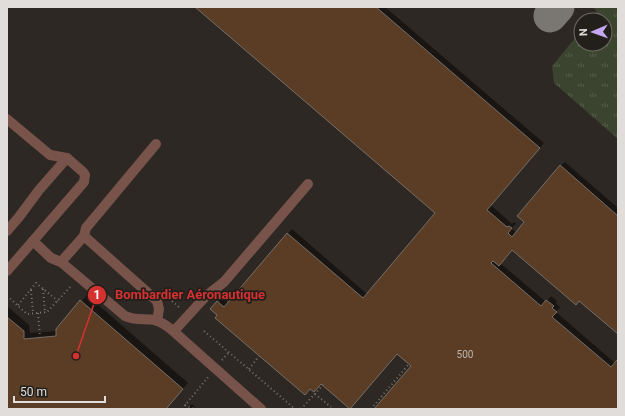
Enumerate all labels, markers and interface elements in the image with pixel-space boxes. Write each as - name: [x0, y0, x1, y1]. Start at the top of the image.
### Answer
- north arrow: [573, 12, 613, 52]
- text: N: [577, 28, 590, 36]
- callout: Bombardier Aéronautique: [87, 282, 273, 307]
- text: Bombardier Aéronautique: [115, 287, 265, 302]
- text: 1: [94, 288, 100, 302]
- house number: 500: [457, 349, 474, 360]
- scale bar: [14, 378, 105, 404]
- text: 50 m: [20, 385, 47, 399]

